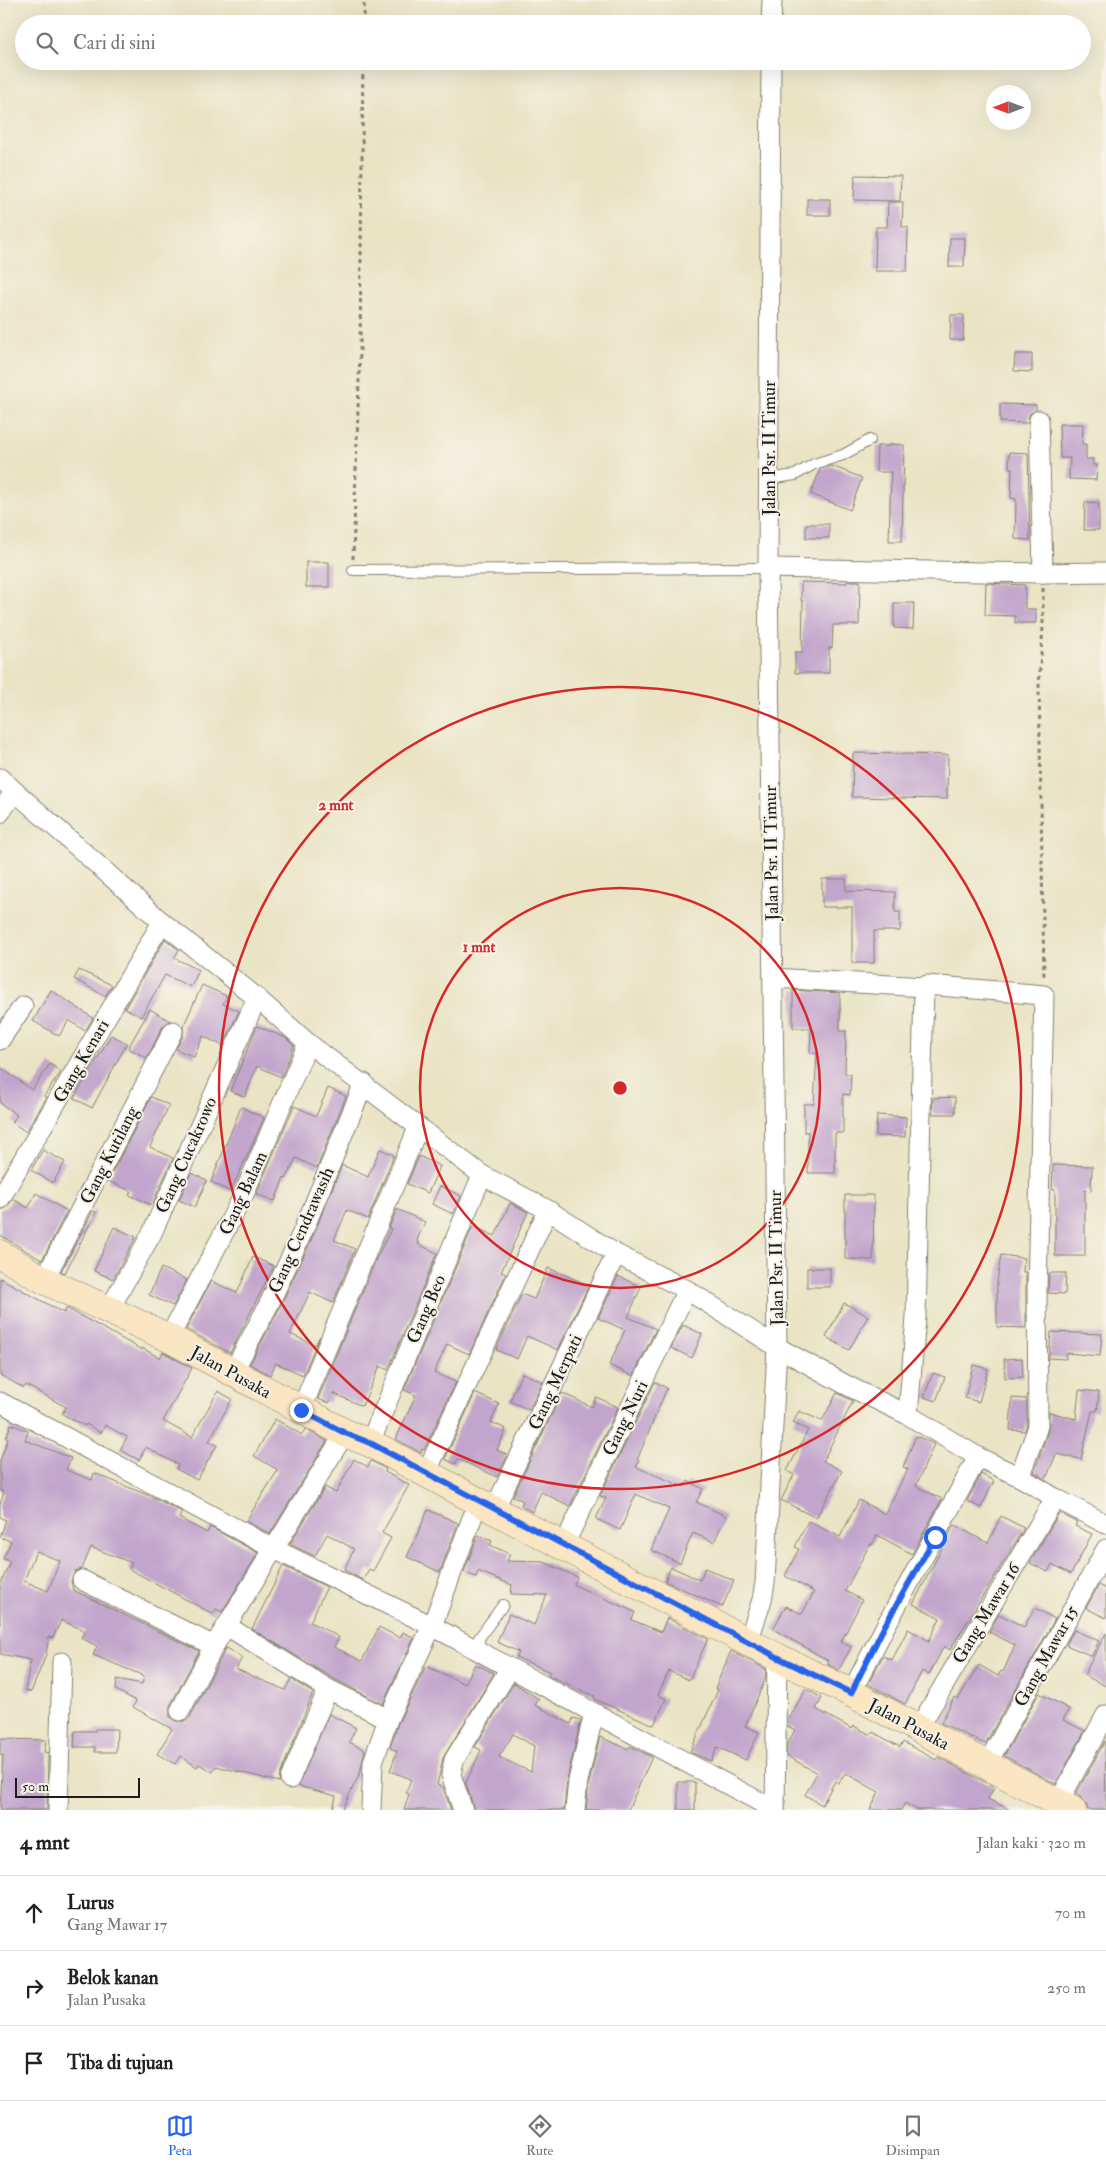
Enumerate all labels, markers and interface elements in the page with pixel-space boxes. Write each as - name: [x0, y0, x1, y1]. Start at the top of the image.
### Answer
- search box: [15, 15, 1091, 70]
- icon: search: [33, 29, 61, 57]
- text: Cari di sini: [73, 31, 156, 55]
- north arrow: [986, 85, 1031, 130]
- street label: Jalan Psr. II Timur: [758, 380, 781, 517]
- street label: Jalan Psr. II Timur: [759, 785, 784, 922]
- text: 2 mnt: [319, 796, 354, 815]
- text: 1 mnt: [463, 938, 495, 957]
- street label: Gang Kenari: [48, 1015, 115, 1107]
- centre of rings: [611, 1079, 629, 1097]
- street label: Gang Cucakrowo: [151, 1093, 223, 1217]
- street label: Gang Kutilang: [75, 1101, 144, 1208]
- street label: Gang Balam: [214, 1148, 273, 1239]
- street label: Gang Cendrawasih: [263, 1163, 340, 1297]
- street label: Jalan Psr. II Timur: [764, 1190, 789, 1327]
- street label: Gang Beo: [402, 1271, 451, 1347]
- street label: Gang Merpati: [523, 1331, 588, 1434]
- street label: Jalan Pusaka: [186, 1340, 276, 1404]
- street label: Gang Nuri: [597, 1377, 654, 1460]
- route end: [290, 1399, 313, 1422]
- route start: [924, 1526, 947, 1549]
- street label: Gang Mawar 16: [947, 1558, 1026, 1668]
- street label: Gang Mawar 15: [1009, 1602, 1084, 1711]
- street label: Jalan Pusaka: [863, 1693, 954, 1756]
- scale bar: [15, 1775, 140, 1798]
- text: 50 m: [22, 1778, 49, 1795]
- text: 4 mnt: [20, 1829, 70, 1856]
- text: Jalan kaki · 320 m: [977, 1833, 1086, 1853]
- text: Lurus: [67, 1891, 114, 1915]
- icon: ahead: [20, 1899, 48, 1927]
- text: 70 m: [1055, 1903, 1086, 1923]
- text: Gang Mawar 17: [67, 1915, 167, 1935]
- text: Belok kanan: [67, 1966, 158, 1990]
- icon: right: [20, 1974, 48, 2002]
- text: 250 m: [1047, 1978, 1086, 1998]
- text: Jalan Pusaka: [67, 1990, 146, 2010]
- icon: arrive: [20, 2049, 48, 2077]
- text: Tiba di tujuan: [67, 2051, 173, 2075]
- tab: Peta: [166, 2112, 194, 2159]
- tab: Rute: [526, 2112, 554, 2159]
- tab: Disimpan: [886, 2112, 940, 2159]

